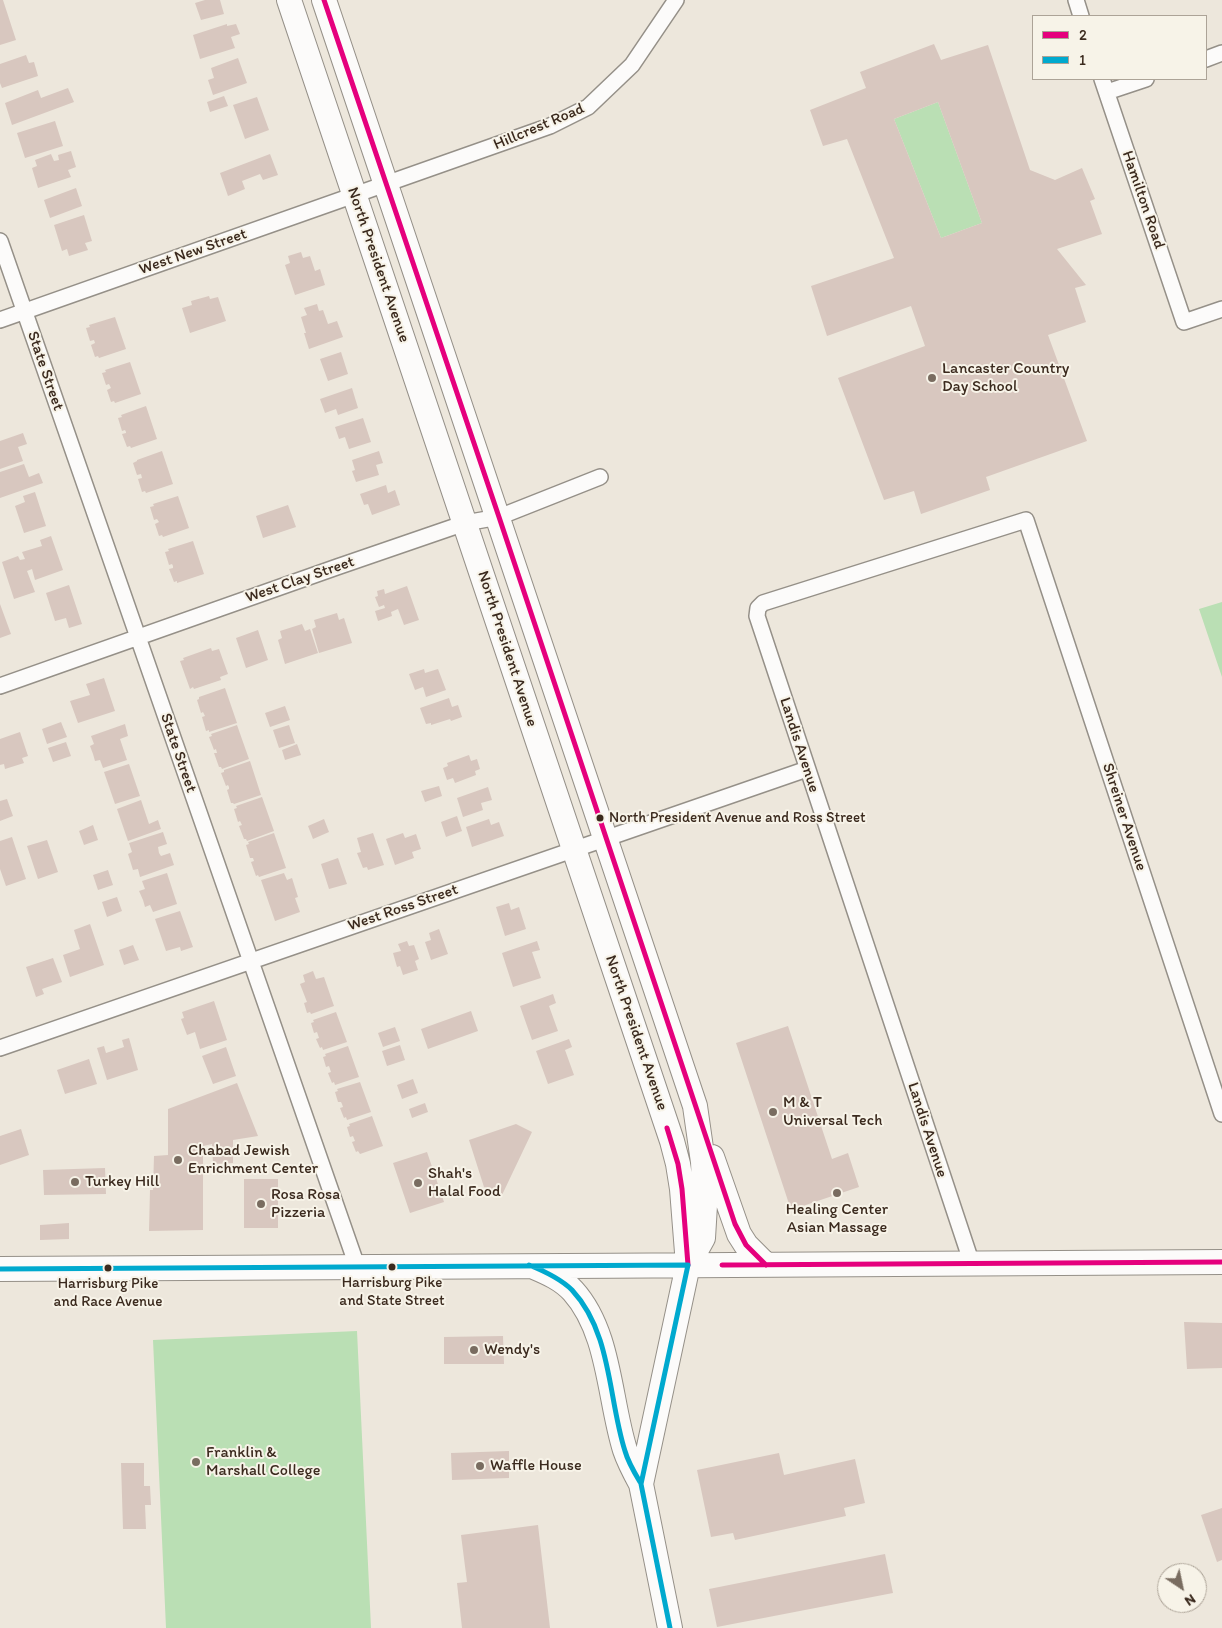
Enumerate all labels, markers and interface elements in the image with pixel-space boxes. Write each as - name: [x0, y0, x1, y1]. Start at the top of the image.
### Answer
- legend: [1032, 15, 1207, 80]
- text: 2: [1079, 26, 1087, 44]
- text: 1: [1079, 51, 1086, 69]
- street label: Hillcrest Road: [491, 99, 587, 155]
- street label: Hamilton Road: [1117, 148, 1169, 252]
- street label: North President Avenue: [342, 185, 414, 345]
- street label: West New Street: [137, 225, 249, 279]
- street label: State Street: [22, 329, 68, 413]
- place label: Lancaster Country Day School: [942, 359, 1069, 397]
- marker: Lancaster Country Day School: [926, 372, 938, 384]
- street label: West Clay Street: [243, 552, 357, 608]
- street label: North President Avenue: [473, 569, 541, 729]
- street label: Landis Avenue: [775, 695, 823, 795]
- street label: State Street: [155, 711, 201, 795]
- street label: Shreiner Avenue: [1098, 761, 1150, 873]
- place label: North President Avenue and Ross Street: [609, 809, 866, 827]
- marker: North President Avenue and Ross Street: [595, 813, 605, 823]
- street label: West Ross Street: [345, 880, 461, 936]
- street label: North President Avenue: [600, 953, 672, 1113]
- street label: Landis Avenue: [903, 1080, 951, 1180]
- place label: M & T Universal Tech: [783, 1093, 882, 1131]
- marker: M & T Universal Tech: [767, 1106, 779, 1118]
- place label: Chabad Jewish Enrichment Center: [188, 1141, 318, 1179]
- marker: Chabad Jewish Enrichment Center: [172, 1154, 184, 1166]
- place label: Shah's Halal Food: [428, 1164, 501, 1202]
- place label: Turkey Hill: [85, 1172, 159, 1192]
- marker: Turkey Hill: [69, 1176, 81, 1188]
- marker: Shah's Halal Food: [412, 1177, 424, 1189]
- place label: Rosa Rosa Pizzeria: [271, 1185, 340, 1223]
- marker: Healing Center Asian Massage: [831, 1187, 843, 1199]
- marker: Rosa Rosa Pizzeria: [255, 1198, 267, 1210]
- place label: Healing Center Asian Massage: [786, 1200, 888, 1238]
- marker: Harrisburg Pike and State Street: [387, 1262, 397, 1272]
- marker: Harrisburg Pike and Race Avenue: [103, 1263, 113, 1273]
- place label: Harrisburg Pike and State Street: [339, 1274, 445, 1309]
- place label: Harrisburg Pike and Race Avenue: [53, 1275, 163, 1310]
- place label: Wendy's: [484, 1340, 540, 1360]
- marker: Wendy's: [468, 1344, 480, 1356]
- place label: Franklin & Marshall College: [206, 1443, 320, 1481]
- marker: Franklin & Marshall College: [190, 1456, 202, 1468]
- place label: Waffle House: [490, 1456, 582, 1476]
- marker: Waffle House: [474, 1460, 486, 1472]
- north arrow: [1157, 1563, 1207, 1613]
- text: N: [1181, 1590, 1199, 1610]

